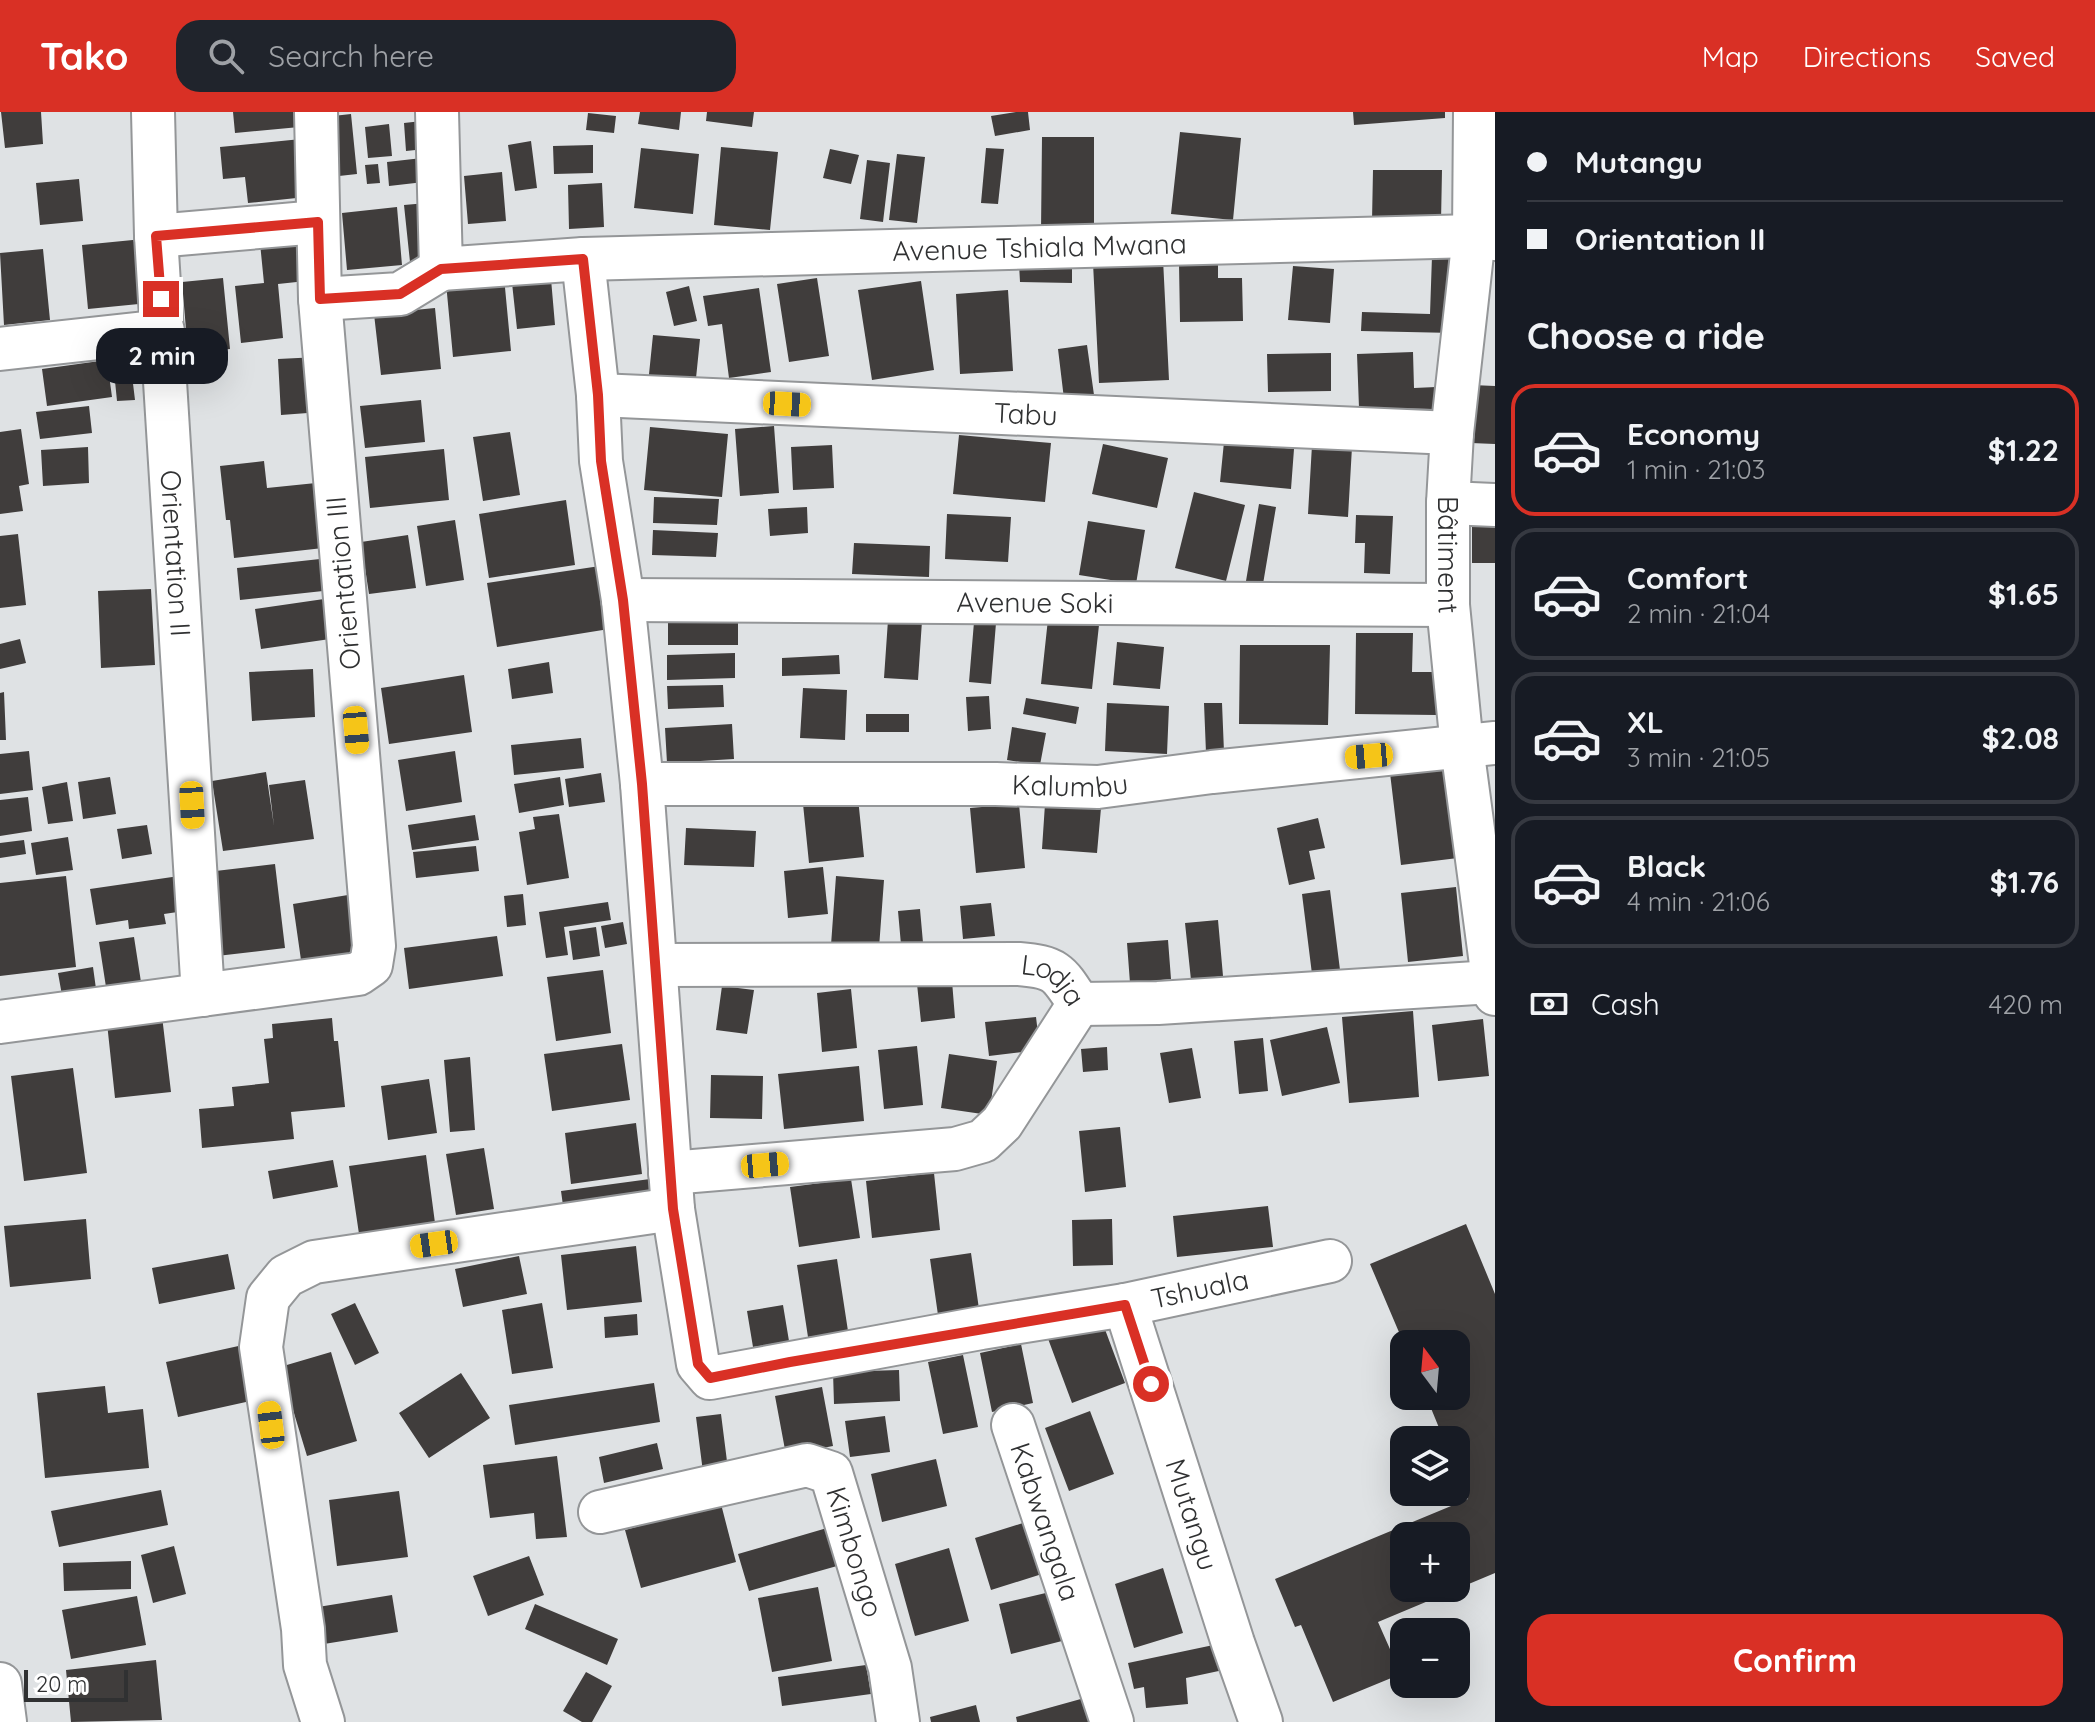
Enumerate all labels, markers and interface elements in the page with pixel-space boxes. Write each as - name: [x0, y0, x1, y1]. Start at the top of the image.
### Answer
- search box: [176, 20, 736, 92]
- text: Tako: [40, 32, 128, 80]
- icon: search: [204, 34, 248, 78]
- text: Search here: [268, 37, 434, 75]
- text: Map: [1702, 39, 1759, 74]
- text: Directions: [1803, 39, 1931, 74]
- text: Saved: [1975, 39, 2055, 74]
- text: Mutangu: [1575, 143, 1703, 181]
- text: Orientation II: [1575, 220, 1765, 258]
- street label: Avenue Tshiala Mwana: [892, 225, 1187, 268]
- route end: [143, 281, 179, 317]
- text: Choose a ride: [1527, 313, 1765, 358]
- callout: 2 min: [95, 327, 227, 383]
- text: 2 min: [128, 339, 196, 372]
- car: [762, 391, 812, 417]
- street label: Tabu: [993, 395, 1058, 432]
- icon: car: [1531, 414, 1603, 486]
- text: Economy: [1627, 415, 1760, 453]
- text: $1.22: [1988, 431, 2059, 469]
- text: 1 min · 21:03: [1627, 453, 1765, 486]
- street label: Orientation II: [154, 469, 199, 638]
- street label: Orientation III: [317, 495, 368, 671]
- street label: Bâtiment: [1431, 496, 1467, 615]
- icon: car: [1531, 558, 1603, 630]
- text: Comfort: [1627, 559, 1748, 597]
- text: $1.65: [1988, 575, 2059, 613]
- street label: Avenue Soki: [956, 584, 1114, 620]
- text: 2 min · 21:04: [1627, 597, 1770, 630]
- icon: car: [1531, 702, 1603, 774]
- text: XL: [1627, 703, 1664, 741]
- car: [342, 705, 370, 755]
- text: $2.08: [1982, 719, 2059, 757]
- text: 3 min · 21:05: [1627, 741, 1770, 774]
- car: [1344, 742, 1394, 770]
- street label: Kalumbu: [1011, 765, 1130, 804]
- car: [179, 780, 205, 830]
- icon: car: [1531, 846, 1603, 918]
- text: Black: [1627, 847, 1706, 885]
- text: $1.76: [1990, 863, 2059, 901]
- text: 4 min · 21:06: [1627, 885, 1770, 918]
- street label: Lodja: [1019, 946, 1093, 1012]
- icon: cash: [1527, 982, 1571, 1026]
- text: Cash: [1591, 985, 1660, 1023]
- text: 420 m: [1989, 988, 2063, 1021]
- car: [740, 1151, 790, 1179]
- car: [409, 1229, 459, 1259]
- street label: Tshuala: [1148, 1261, 1252, 1316]
- north arrow: [1390, 1330, 1470, 1410]
- map controls: [1390, 1330, 1470, 1698]
- route start: [1133, 1366, 1169, 1402]
- car: [256, 1400, 286, 1450]
- button: layers: [1390, 1426, 1470, 1506]
- street label: Kabwangala: [1003, 1438, 1088, 1605]
- street label: Mutangu: [1158, 1454, 1227, 1574]
- street label: Kimbongo: [819, 1482, 892, 1621]
- button: +: [1390, 1522, 1470, 1602]
- button: Confirm: [1527, 1614, 2063, 1706]
- button: −: [1390, 1618, 1470, 1698]
- scale bar: [24, 1666, 128, 1702]
- text: 20 m: [36, 1670, 87, 1698]

